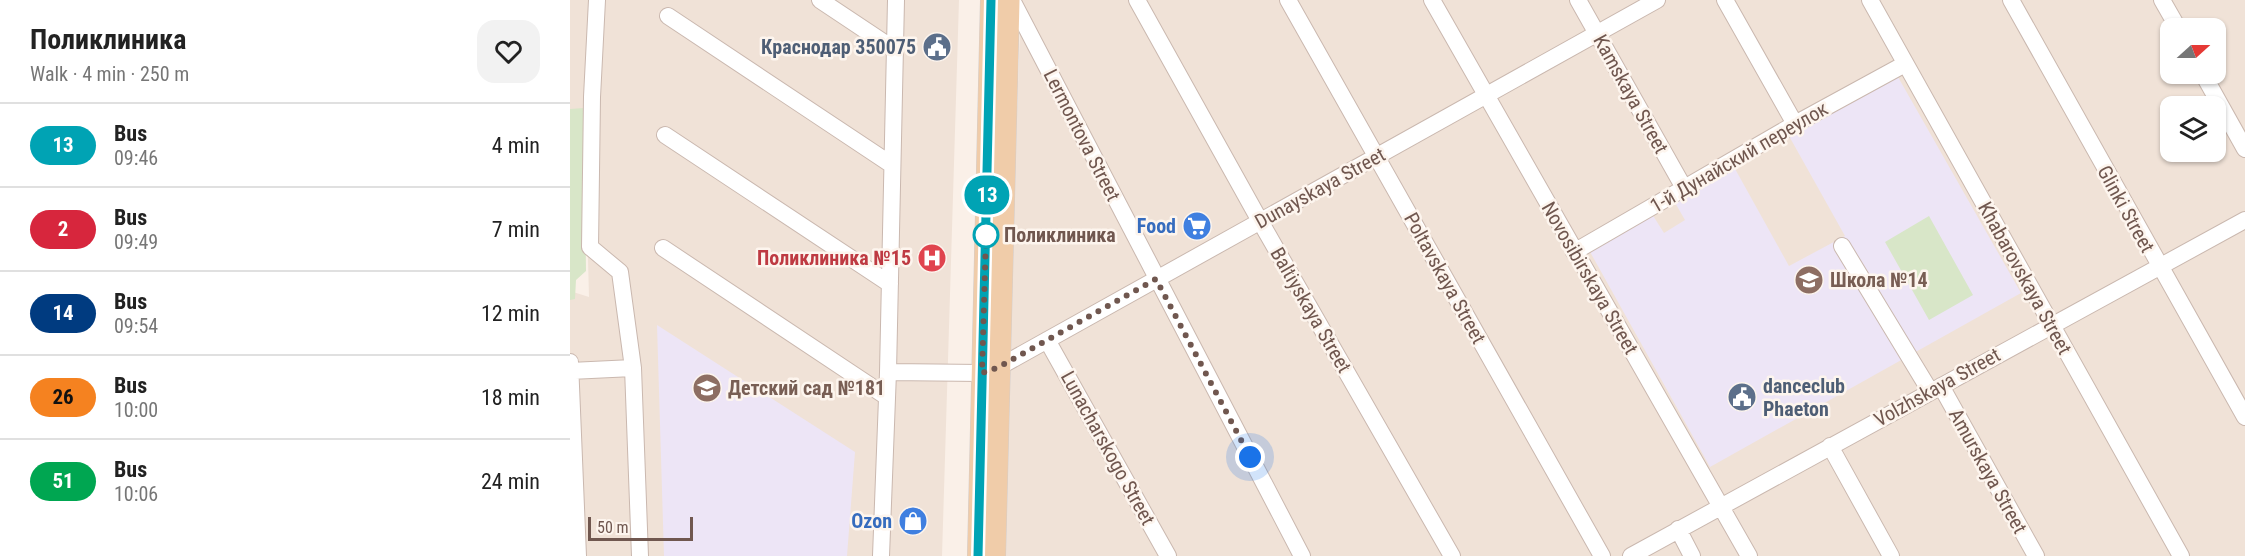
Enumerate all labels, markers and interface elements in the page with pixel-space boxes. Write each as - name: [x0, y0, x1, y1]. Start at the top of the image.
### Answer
- north arrow: [2160, 18, 2226, 84]
- map controls: [2160, 18, 2226, 162]
- button: heart: [477, 20, 540, 83]
- text: Поликлиника: [30, 23, 186, 56]
- street label: Kamskaya Street: [1588, 30, 1674, 158]
- public building icon: Краснодар 350075: [921, 31, 953, 63]
- place label: Краснодар 350075: [761, 35, 916, 59]
- text: Walk · 4 min · 250 m: [30, 62, 189, 86]
- street label: Lermontova Street: [1038, 65, 1126, 205]
- street label: 1-й Дунайский переулок: [1646, 96, 1833, 218]
- button: layers: [2160, 96, 2226, 162]
- text: Bus: [114, 121, 147, 146]
- text: 13: [52, 133, 74, 157]
- text: 4 min: [492, 133, 540, 158]
- street label: Dunayskaya Street: [1251, 142, 1389, 234]
- text: 09:46: [114, 146, 158, 170]
- street label: Glinki Street: [2092, 161, 2160, 257]
- line badge: 13: [960, 176, 1014, 214]
- text: 13: [976, 183, 998, 207]
- street label: Novosibirskaya Street: [1537, 198, 1643, 358]
- street label: Khabarovskaya Street: [1973, 198, 2077, 359]
- text: Bus: [114, 205, 147, 230]
- street label: Poltavskaya Street: [1399, 208, 1491, 348]
- supermarket icon: Food: [1181, 210, 1213, 242]
- place label: Food: [1137, 214, 1176, 238]
- text: 2: [58, 217, 68, 241]
- text: 7 min: [492, 217, 540, 242]
- marker: Поликлиника: [973, 222, 999, 248]
- place label: Поликлиника: [1004, 223, 1116, 247]
- text: 09:49: [114, 230, 158, 254]
- hospital icon: Поликлиника №15: [916, 242, 948, 274]
- street label: Baltiyskaya Street: [1265, 243, 1357, 377]
- place label: Поликлиника №15: [757, 246, 911, 270]
- school or university icon: Школа №14: [1793, 264, 1825, 296]
- place label: Школа №14: [1830, 268, 1928, 292]
- text: Bus: [114, 289, 147, 314]
- text: 14: [52, 301, 74, 325]
- text: 12 min: [481, 301, 540, 326]
- text: 09:54: [114, 314, 158, 338]
- street label: Volzhskaya Street: [1870, 342, 2004, 432]
- street label: Lunacharskogo Street: [1056, 367, 1160, 529]
- school or university icon: Детский сад №181: [691, 372, 723, 404]
- text: Bus: [114, 373, 147, 398]
- place label: danceclub Phaeton: [1763, 374, 1845, 421]
- place label: Детский сад №181: [728, 376, 885, 400]
- public building icon: danceclub Phaeton: [1726, 381, 1758, 413]
- text: 26: [52, 385, 74, 409]
- text: 18 min: [481, 385, 540, 410]
- text: 10:00: [114, 398, 158, 422]
- street label: Amurskaya Street: [1944, 404, 2032, 538]
- your location: [1235, 442, 1265, 472]
- text: Bus: [114, 457, 147, 482]
- text: 51: [52, 469, 74, 493]
- text: 24 min: [481, 469, 540, 494]
- text: 10:06: [114, 482, 158, 506]
- shop icon: Ozon: [897, 505, 929, 537]
- place label: Ozon: [851, 509, 892, 533]
- scale bar: [588, 514, 693, 542]
- text: 50 m: [597, 518, 629, 537]

